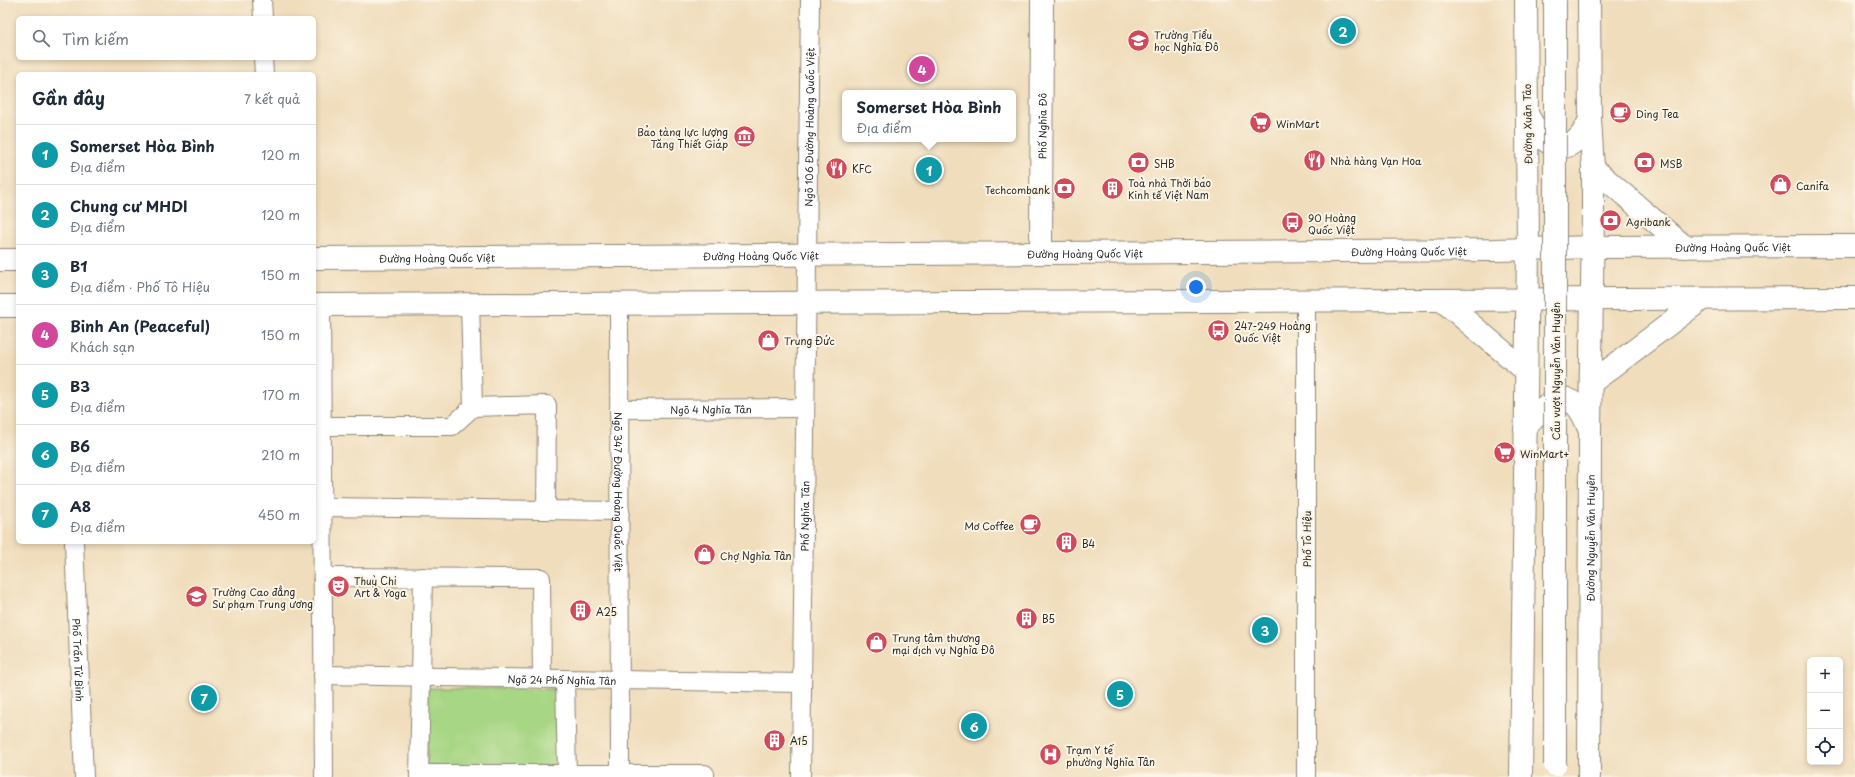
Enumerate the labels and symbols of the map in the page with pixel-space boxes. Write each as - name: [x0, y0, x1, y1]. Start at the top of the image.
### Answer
- pin: 2: [1330, 16, 1356, 46]
- school or university icon: Trường Tiểu học Nghĩa Đô: [1125, 27, 1151, 53]
- place label: Trường Tiểu học Nghĩa Đô: [1154, 27, 1219, 54]
- street label: Ngõ 106 Đường Hoàng Quốc Việt: [800, 47, 817, 207]
- pin: 4: [909, 54, 935, 84]
- street label: Đường Xuân Tảo: [1519, 83, 1535, 164]
- street label: Phố Nghĩa Đô: [1034, 92, 1049, 159]
- cafe icon: Ding Tea: [1608, 100, 1634, 126]
- place label: Ding Tea: [1636, 106, 1680, 121]
- supermarket icon: WinMart: [1248, 110, 1274, 136]
- place label: WinMart: [1276, 116, 1319, 131]
- place label: Bảo tàng lực lượng Tăng Thiết Giáp: [637, 124, 728, 151]
- museum icon: Bảo tàng lực lượng Tăng Thiết Giáp: [731, 124, 757, 150]
- restaurant icon: Nhà hàng Vạn Hoa: [1302, 147, 1328, 173]
- bank icon: SHB: [1126, 150, 1152, 176]
- bank icon: MSB: [1632, 150, 1658, 176]
- place label: Nhà hàng Vạn Hoa: [1330, 153, 1422, 168]
- restaurant icon: KFC: [824, 155, 850, 181]
- pin: 1: [916, 155, 942, 185]
- place label: SHB: [1154, 156, 1175, 171]
- place label: MSB: [1660, 156, 1683, 171]
- place label: KFC: [852, 161, 872, 176]
- shop icon: Canifa: [1768, 172, 1794, 198]
- building icon: Toà nhà Thời báo Kinh tế Việt Nam: [1100, 175, 1126, 201]
- place label: Toà nhà Thời báo Kinh tế Việt Nam: [1128, 175, 1211, 202]
- bank icon: Techcombank: [1052, 176, 1078, 202]
- place label: Canifa: [1796, 178, 1829, 193]
- place label: Techcombank: [985, 182, 1050, 197]
- bank icon: Agribank: [1598, 208, 1624, 234]
- bus stop icon: 90 Hoàng Quốc Việt: [1279, 210, 1305, 236]
- place label: 90 Hoàng Quốc Việt: [1308, 210, 1356, 237]
- place label: Agribank: [1626, 214, 1671, 229]
- street label: Đường Hoàng Quốc Việt: [1675, 239, 1791, 254]
- street label: Đường Hoàng Quốc Việt: [1351, 243, 1467, 258]
- street label: Đường Hoàng Quốc Việt: [1027, 245, 1143, 261]
- street label: Đường Hoàng Quốc Việt: [703, 247, 819, 263]
- street label: Đường Hoàng Quốc Việt: [379, 249, 495, 265]
- your location: [1186, 277, 1206, 297]
- street label: Cầu vượt Nguyễn Văn Huyên: [1548, 302, 1563, 440]
- bus stop icon: 247-249 Hoàng Quốc Việt: [1206, 318, 1232, 344]
- place label: 247-249 Hoàng Quốc Việt: [1234, 318, 1311, 345]
- shop icon: Trung Đức: [755, 327, 781, 353]
- place label: Trung Đức: [784, 333, 835, 348]
- street label: Ngõ 4 Nghĩa Tân: [670, 401, 752, 416]
- street label: Ngõ 347 Đường Hoàng Quốc Việt: [612, 412, 627, 572]
- supermarket icon: WinMart+: [1492, 440, 1518, 466]
- place label: WinMart+: [1520, 446, 1570, 461]
- street label: Đường Nguyễn Văn Huyên: [1582, 474, 1597, 602]
- street label: Phố Nghĩa Tân: [796, 481, 812, 551]
- street label: Phố Tô Hiệu: [1299, 511, 1314, 567]
- cafe icon: Mơ Coffee: [1017, 512, 1043, 538]
- place label: Mơ Coffee: [964, 518, 1014, 533]
- building icon: B4: [1053, 530, 1079, 556]
- place label: B4: [1082, 536, 1096, 551]
- shop icon: Chợ Nghĩa Tân: [691, 542, 717, 568]
- place label: Chợ Nghĩa Tân: [720, 548, 792, 563]
- theatre icon: Thuỳ Chi Art & Yoga: [326, 573, 352, 599]
- place label: Thuỳ Chi Art & Yoga: [354, 573, 407, 600]
- school or university icon: Trường Cao đẳng Sư phạm Trung ương: [183, 584, 209, 610]
- place label: Trường Cao đẳng Sư phạm Trung ương: [212, 584, 313, 611]
- building icon: A25: [568, 598, 594, 624]
- place label: A25: [596, 604, 617, 619]
- building icon: B5: [1013, 605, 1039, 631]
- place label: B5: [1042, 611, 1055, 626]
- pin: 3: [1252, 615, 1278, 645]
- street label: Phố Trần Tử Bình: [70, 618, 88, 702]
- shop icon: Trung tâm thương mại dịch vụ Nghĩa Đô: [864, 630, 890, 656]
- place label: Trung tâm thương mại dịch vụ Nghĩa Đô: [892, 630, 995, 657]
- street label: Ngõ 24 Phố Nghĩa Tân: [508, 671, 616, 687]
- pin: 5: [1107, 679, 1133, 709]
- pin: 7: [191, 683, 217, 713]
- pin: 6: [961, 711, 987, 741]
- building icon: A15: [762, 727, 788, 753]
- place label: A15: [790, 733, 808, 748]
- hospital icon: Trạm Y tế phường Nghĩa Tân: [1038, 742, 1064, 768]
- place label: Trạm Y tế phường Nghĩa Tân: [1066, 742, 1155, 769]

